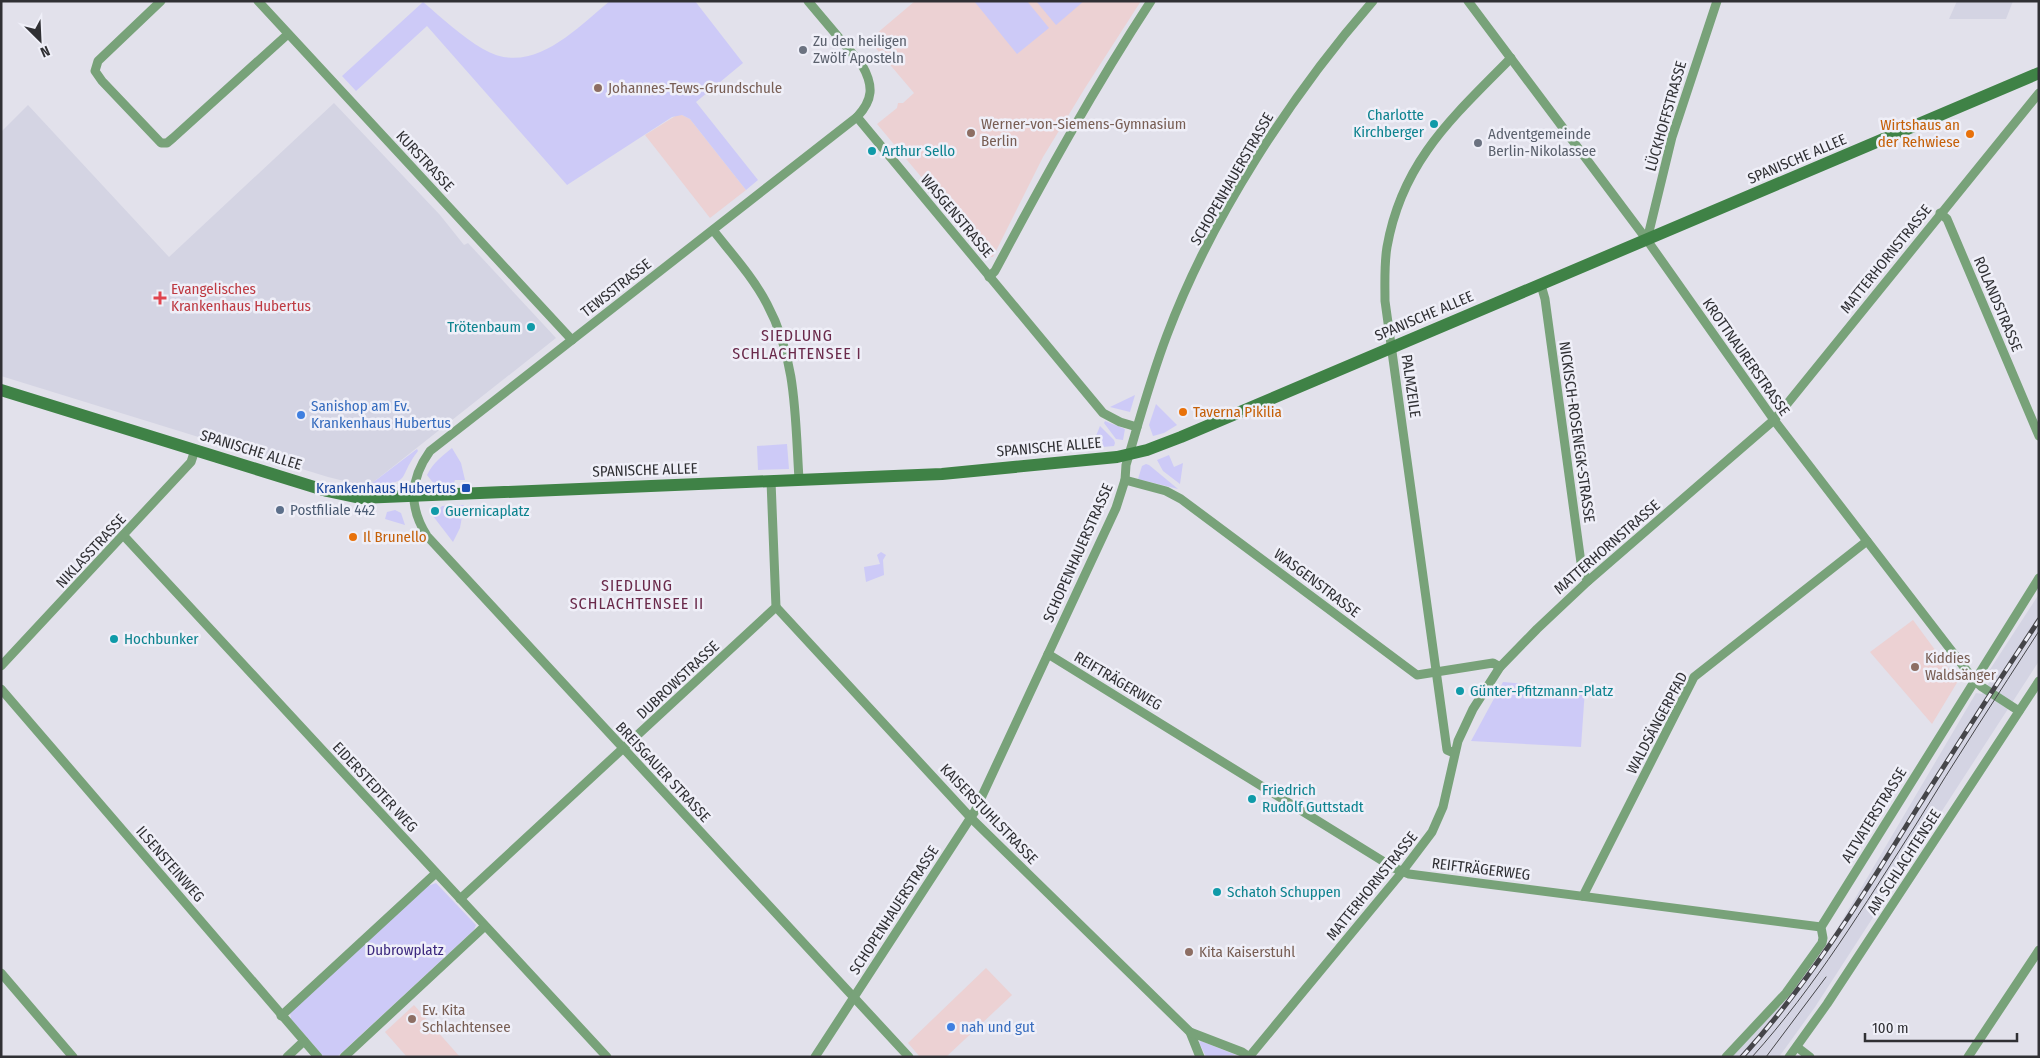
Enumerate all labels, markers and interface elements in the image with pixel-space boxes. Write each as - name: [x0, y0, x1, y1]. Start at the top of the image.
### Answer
- north arrow: [15, 15, 65, 65]
- place label: Zu den heiligen Zwölf Aposteln: [813, 32, 907, 67]
- text: N: [38, 42, 52, 61]
- marker: Zu den heiligen Zwölf Aposteln: [797, 44, 809, 56]
- street label: LÜCKHOFFSTRASSE: [1642, 59, 1690, 173]
- place label: Johannes-Tews-Grundschule: [608, 79, 782, 97]
- marker: Johannes-Tews-Grundschule: [592, 82, 604, 94]
- place label: Charlotte Kirchberger: [1353, 106, 1425, 141]
- street label: SCHOPENHAUERSTRASSE: [1187, 109, 1277, 249]
- place label: Werner-von-Siemens-Gymnasium Berlin: [981, 115, 1186, 150]
- place label: Wirtshaus an der Rehwiese: [1878, 116, 1960, 151]
- marker: Charlotte Kirchberger: [1428, 118, 1440, 130]
- place label: Adventgemeinde Berlin-Nikolassee: [1488, 125, 1596, 160]
- street label: KURSTRASSE: [392, 127, 458, 195]
- marker: Werner-von-Siemens-Gymnasium Berlin: [965, 127, 977, 139]
- marker: Wirtshaus an der Rehwiese: [1964, 128, 1976, 140]
- street label: SPANISCHE ALLEE: [1745, 130, 1849, 188]
- marker: Adventgemeinde Berlin-Nikolassee: [1472, 137, 1484, 149]
- place label: Arthur Sello: [882, 142, 955, 160]
- marker: Arthur Sello: [866, 145, 878, 157]
- street label: WASGENSTRASSE: [917, 171, 997, 261]
- street label: MATTERHORNSTRASSE: [1837, 201, 1935, 317]
- street label: ROLANDSTRASSE: [1970, 254, 2026, 354]
- street label: TEWSSTRASSE: [577, 255, 655, 321]
- place label: Evangelisches Krankenhaus Hubertus: [171, 280, 311, 315]
- street label: SPANISCHE ALLEE: [1372, 287, 1476, 345]
- marker: Evangelisches Krankenhaus Hubertus: [153, 291, 167, 305]
- street label: KROTTNAURERSTRASSE: [1699, 295, 1793, 419]
- place label: Trötenbaum: [447, 318, 521, 336]
- marker: Trötenbaum: [525, 321, 537, 333]
- district label: SIEDLUNG SCHLACHTENSEE I: [732, 326, 862, 363]
- street label: NICKISCH-ROSENEGK-STRASSE: [1555, 340, 1599, 524]
- street label: PALMZEILE: [1398, 353, 1424, 419]
- place label: Sanishop am Ev. Krankenhaus Hubertus: [311, 397, 451, 432]
- place label: Taverna Pikilia: [1193, 403, 1282, 421]
- marker: Taverna Pikilia: [1177, 406, 1189, 418]
- marker: Sanishop am Ev. Krankenhaus Hubertus: [295, 409, 307, 421]
- street label: SPANISCHE ALLEE: [198, 426, 304, 474]
- street label: SPANISCHE ALLEE: [996, 433, 1102, 461]
- street label: SPANISCHE ALLEE: [592, 459, 698, 481]
- place label: Krankenhaus Hubertus: [316, 479, 456, 497]
- street label: SCHOPENHAUERSTRASSE: [1039, 481, 1117, 625]
- marker: Krankenhaus Hubertus: [460, 482, 472, 494]
- street label: MATTERHORNSTRASSE: [1550, 496, 1664, 598]
- place label: Postfiliale 442: [290, 501, 376, 519]
- place label: Guernicaplatz: [445, 502, 530, 520]
- marker: Postfiliale 442: [274, 504, 286, 516]
- marker: Guernicaplatz: [429, 505, 441, 517]
- street label: NIKLASSTRASSE: [52, 510, 130, 592]
- place label: Il Brunello: [363, 528, 427, 546]
- marker: Il Brunello: [347, 531, 359, 543]
- street label: WASGENSTRASSE: [1270, 545, 1364, 621]
- district label: SIEDLUNG SCHLACHTENSEE II: [570, 576, 704, 613]
- place label: Hochbunker: [124, 630, 199, 648]
- marker: Hochbunker: [108, 633, 120, 645]
- street label: DUBROWSTRASSE: [633, 637, 723, 723]
- street label: REIFTRÄGERWEG: [1071, 648, 1165, 714]
- place label: Kiddies Waldsänger: [1925, 649, 1997, 684]
- marker: Kiddies Waldsänger: [1909, 661, 1921, 673]
- street label: WALDSÄNGERPFAD: [1623, 669, 1691, 777]
- place label: Günter-Pfitzmann-Platz: [1470, 682, 1613, 700]
- marker: Günter-Pfitzmann-Platz: [1454, 685, 1466, 697]
- street label: BREISGAUER STRASSE: [612, 718, 714, 826]
- street label: EIDERSTEDTER WEG: [329, 738, 421, 836]
- street label: KAISERSTUHLSTRASSE: [936, 760, 1042, 868]
- street label: ALTVATERSTRASSE: [1838, 764, 1910, 866]
- place label: Friedrich Rudolf Guttstadt: [1262, 781, 1364, 816]
- marker: Friedrich Rudolf Guttstadt: [1246, 793, 1258, 805]
- street label: AM SCHLACHTENSEE: [1863, 806, 1945, 918]
- street label: ILSENSTEINWEG: [132, 822, 208, 906]
- street label: MATTERHORNSTRASSE: [1323, 828, 1421, 944]
- street label: SCHOPENHAUERSTRASSE: [846, 842, 942, 978]
- street label: REIFTRÄGERWEG: [1431, 854, 1531, 884]
- place label: Schatoh Schuppen: [1227, 883, 1341, 901]
- marker: Schatoh Schuppen: [1211, 886, 1223, 898]
- park label: Dubrowplatz: [366, 941, 444, 959]
- place label: Kita Kaiserstuhl: [1199, 943, 1295, 961]
- marker: Kita Kaiserstuhl: [1183, 946, 1195, 958]
- place label: Ev. Kita Schlachtensee: [422, 1001, 511, 1036]
- scale bar: [1865, 1010, 2018, 1042]
- marker: Ev. Kita Schlachtensee: [406, 1013, 418, 1025]
- place label: nah und gut: [961, 1018, 1035, 1036]
- text: 100 m: [1872, 1019, 1909, 1037]
- marker: nah und gut: [945, 1021, 957, 1033]

